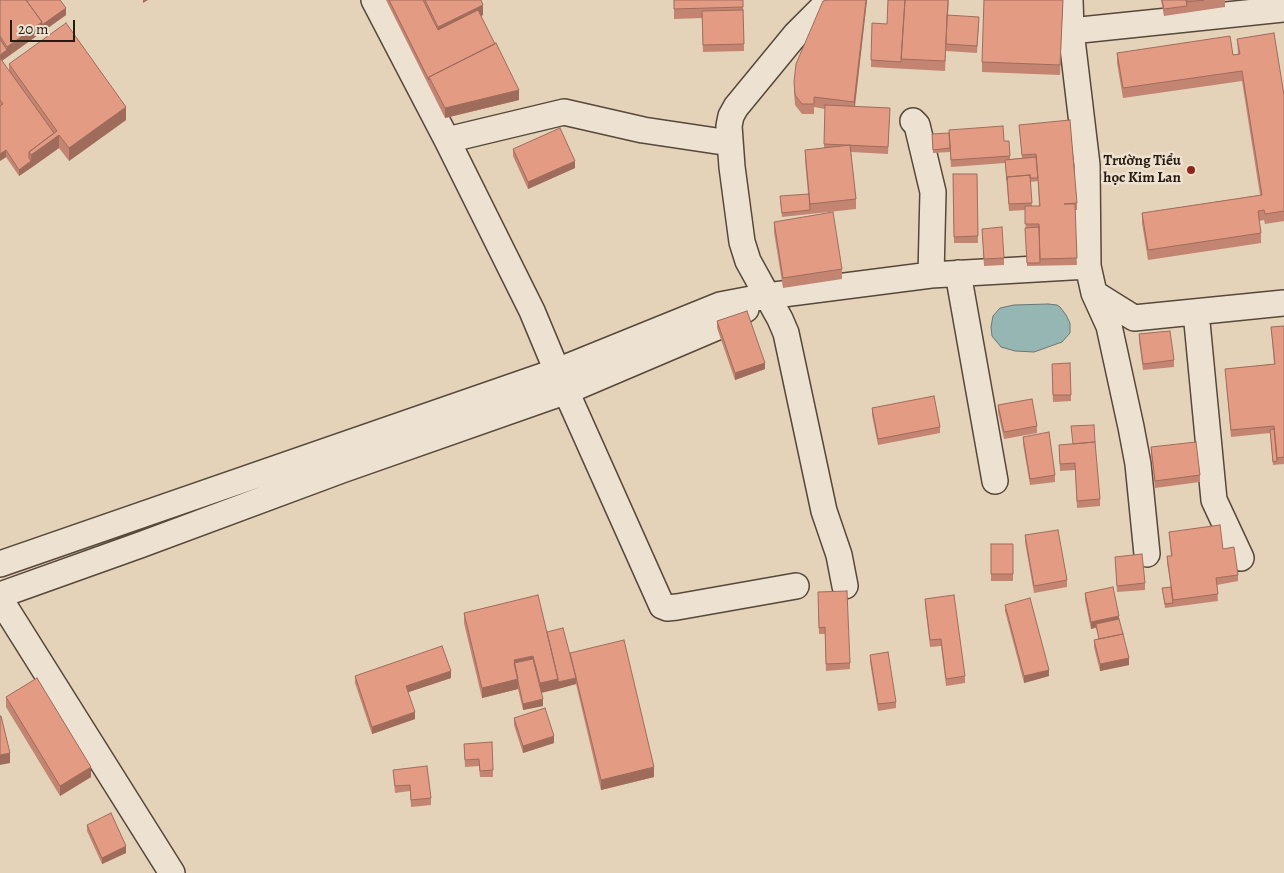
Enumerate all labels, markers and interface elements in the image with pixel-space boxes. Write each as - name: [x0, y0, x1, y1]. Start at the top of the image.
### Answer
- scale bar: [12, 10, 78, 42]
- text: 20 m: [18, 19, 49, 39]
- place label: Trường Tiểu học Kim Lan: [1103, 152, 1181, 187]
- marker: Trường Tiểu học Kim Lan: [1185, 164, 1197, 176]

